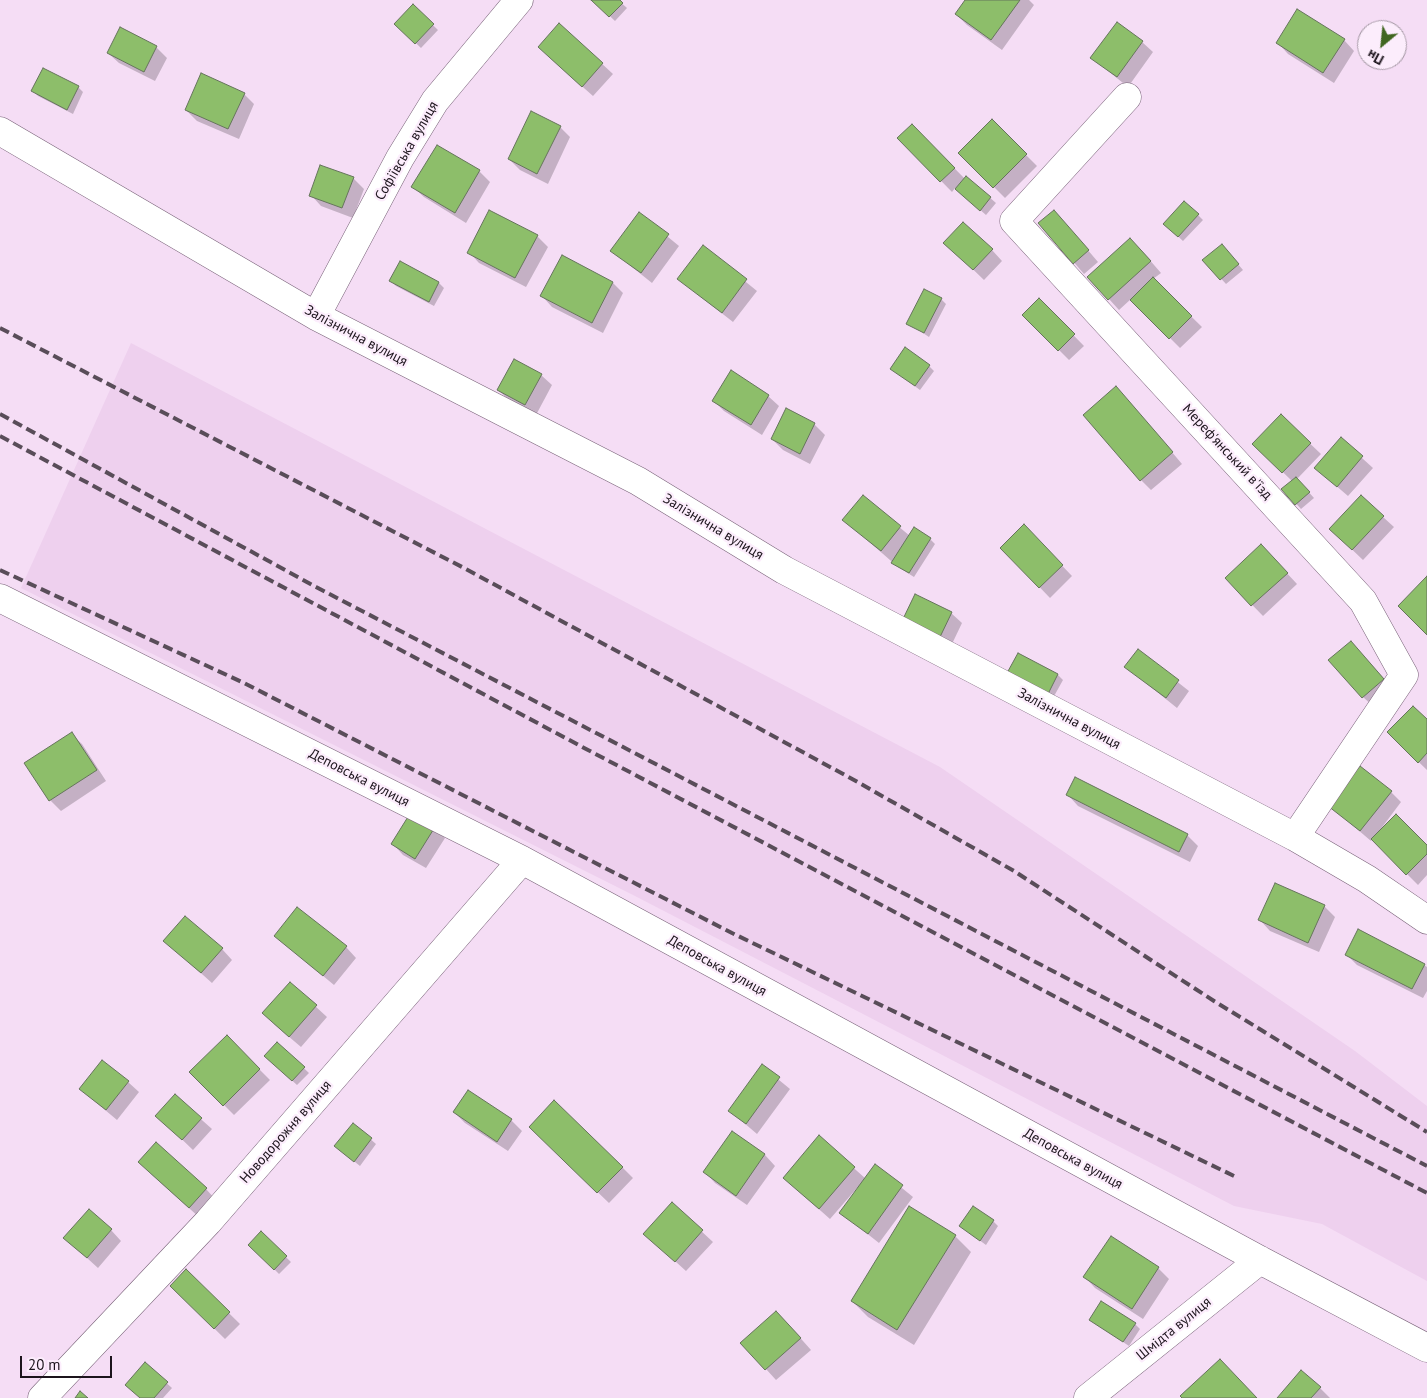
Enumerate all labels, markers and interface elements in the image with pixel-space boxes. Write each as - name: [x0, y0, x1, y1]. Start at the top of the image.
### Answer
- north arrow: [1357, 20, 1407, 70]
- text: Пн: [1364, 46, 1387, 69]
- street label: Софіївська вулиця: [372, 98, 442, 204]
- street label: Залізнична вулиця: [302, 302, 410, 370]
- street label: Мереф'янський в'їзд: [1178, 401, 1276, 503]
- street label: Залізнична вулиця: [660, 490, 766, 564]
- street label: Залізнична вулиця: [1015, 685, 1123, 753]
- street label: Деповська вулиця: [306, 745, 412, 811]
- street label: Деповська вулиця: [665, 932, 769, 1000]
- street label: Новодорожня вулиця: [237, 1077, 335, 1187]
- street label: Деповська вулиця: [1021, 1125, 1125, 1193]
- street label: Шмідта вулиця: [1133, 1294, 1215, 1364]
- scale bar: [22, 1346, 115, 1378]
- text: 20 m: [28, 1355, 61, 1374]

